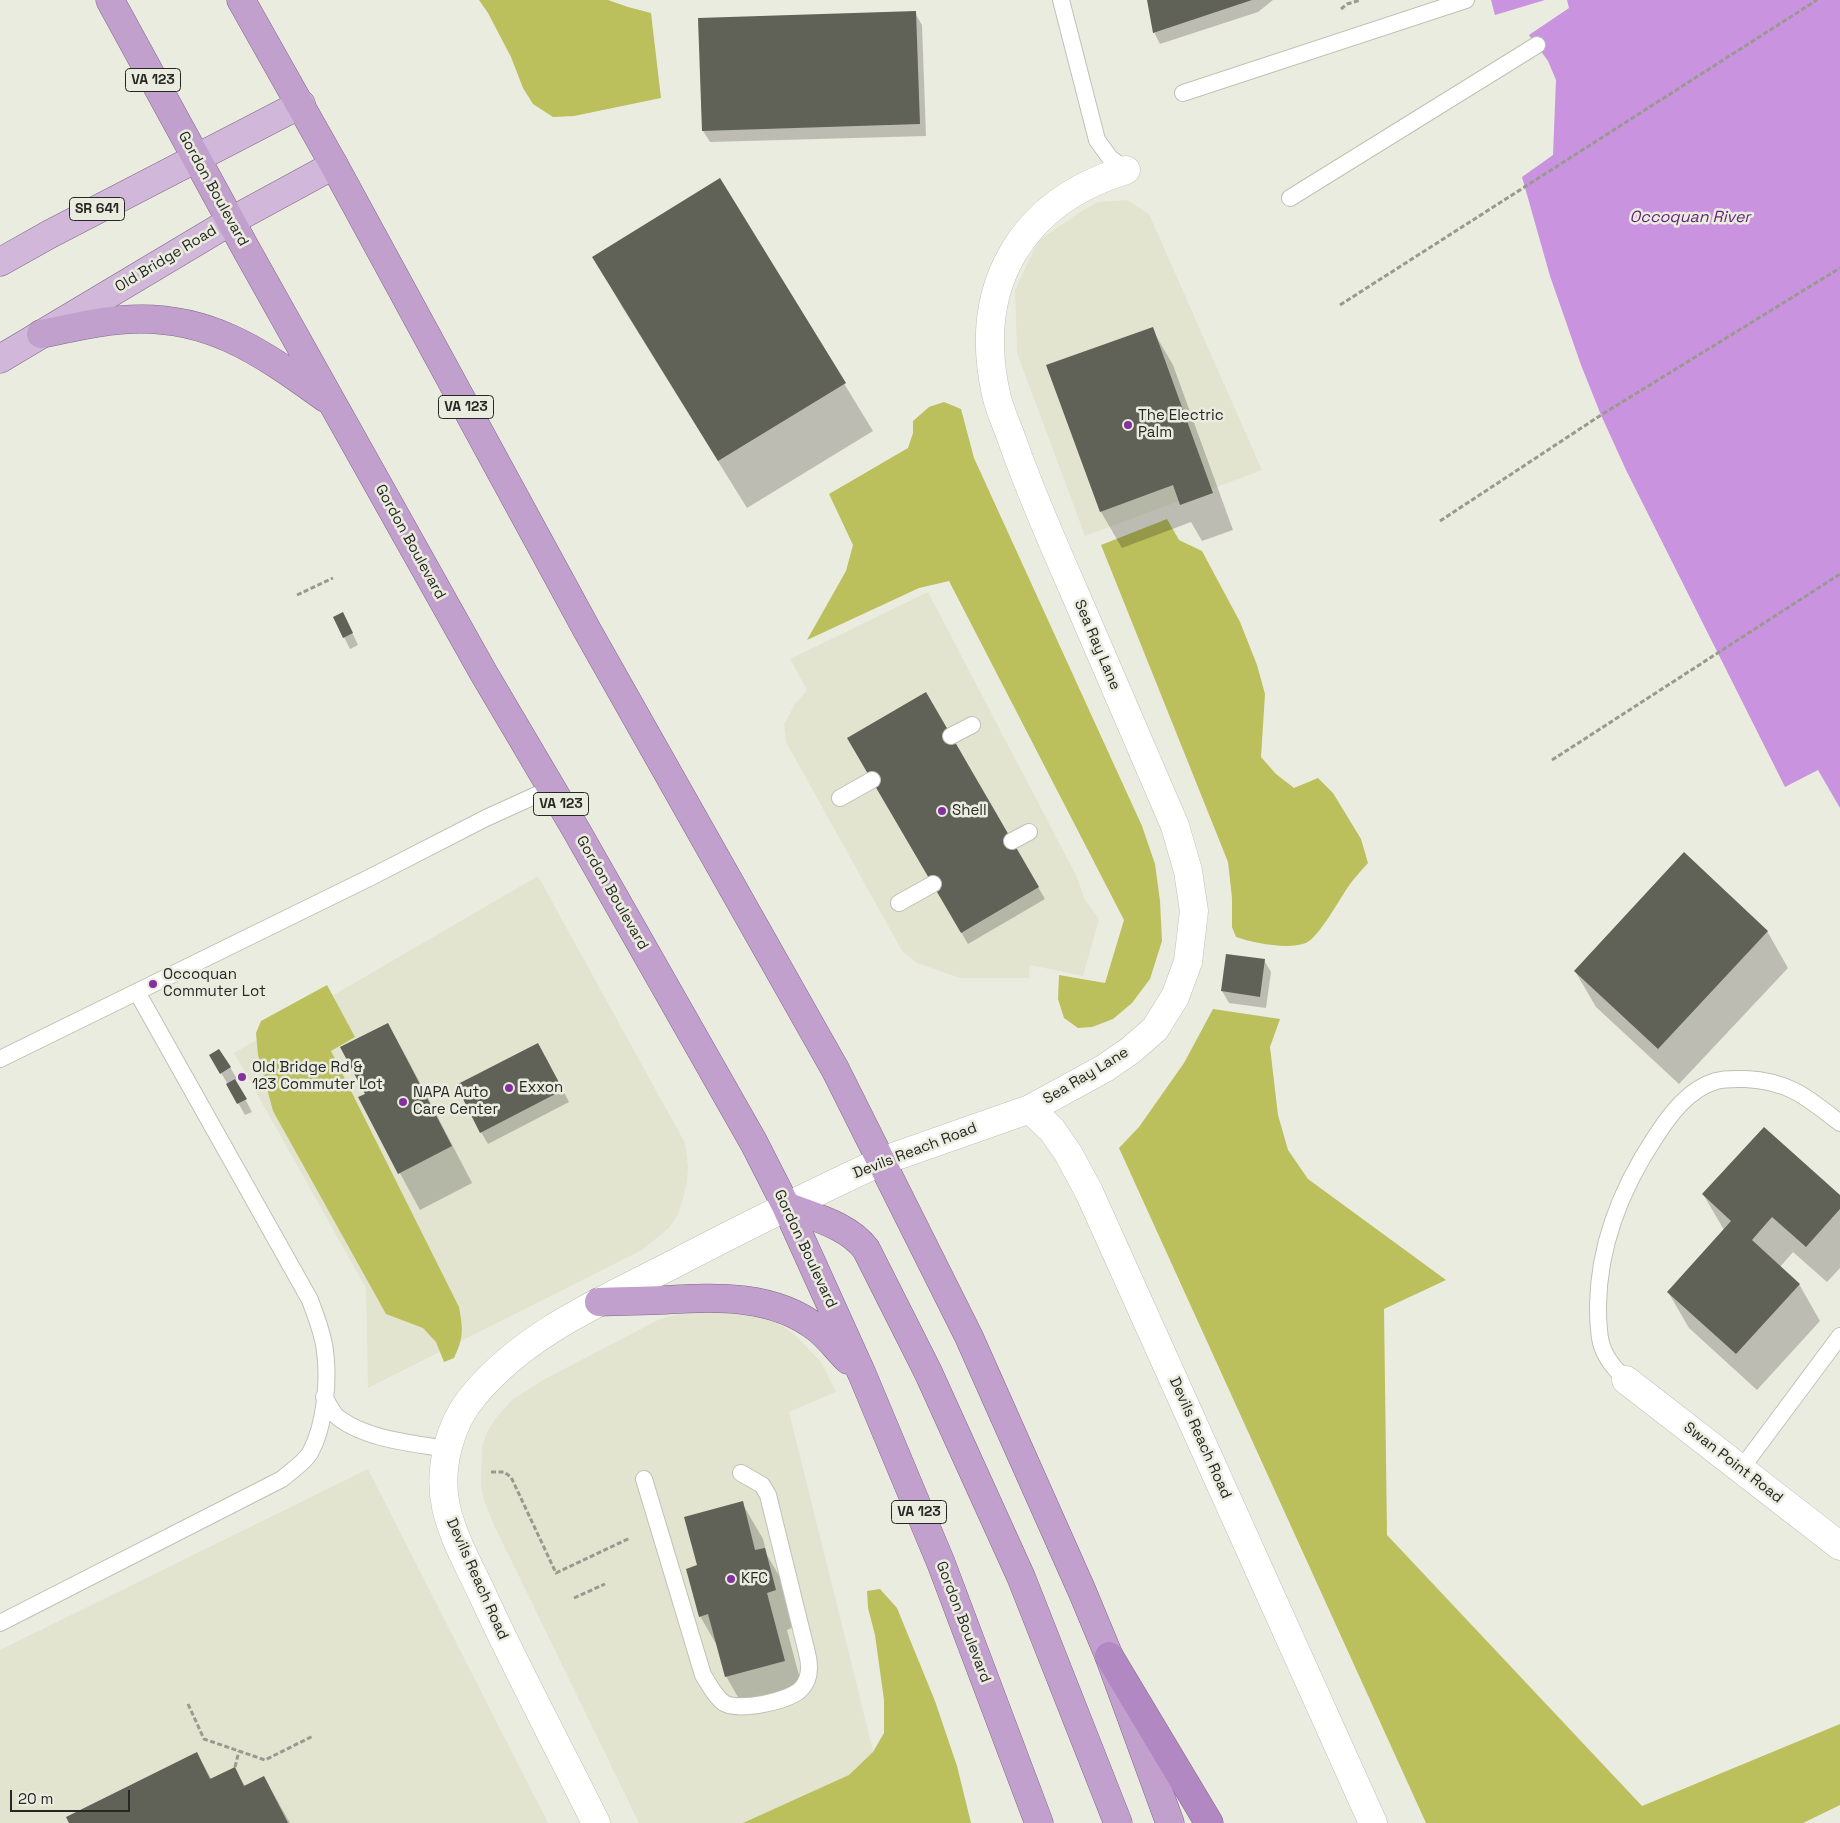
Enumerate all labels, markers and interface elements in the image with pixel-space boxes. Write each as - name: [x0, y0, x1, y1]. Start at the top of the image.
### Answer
- road number: VA 123: [126, 68, 180, 92]
- street label: Gordon Boulevard: [174, 128, 252, 250]
- road number: SR 641: [70, 198, 124, 220]
- water label: Occoquan River: [1630, 208, 1750, 228]
- street label: Old Bridge Road: [112, 222, 220, 296]
- road number: VA 123: [438, 396, 494, 418]
- place label: The Electric Palm: [1138, 407, 1224, 442]
- marker: The Electric Palm: [1122, 419, 1134, 431]
- street label: Gordon Boulevard: [371, 481, 449, 603]
- street label: Sea Ray Lane: [1070, 597, 1124, 693]
- road number: VA 123: [534, 792, 588, 816]
- place label: Shell: [952, 802, 987, 820]
- marker: Shell: [936, 805, 948, 817]
- street label: Gordon Boulevard: [572, 833, 652, 953]
- place label: Occoquan Commuter Lot: [163, 966, 266, 1001]
- marker: Occoquan Commuter Lot: [147, 978, 159, 990]
- street label: Sea Ray Lane: [1040, 1043, 1132, 1109]
- place label: Old Bridge Rd & 123 Commuter Lot: [252, 1059, 383, 1094]
- marker: Old Bridge Rd & 123 Commuter Lot: [236, 1071, 248, 1083]
- place label: Exxon: [519, 1079, 563, 1097]
- marker: Exxon: [503, 1082, 515, 1094]
- place label: NAPA Auto Care Center: [413, 1084, 498, 1119]
- marker: NAPA Auto Care Center: [397, 1096, 409, 1108]
- street label: Devils Reach Road: [850, 1119, 980, 1183]
- street label: Gordon Boulevard: [770, 1187, 840, 1311]
- street label: Devils Reach Road: [1165, 1374, 1235, 1502]
- street label: Swan Point Road: [1680, 1419, 1786, 1507]
- road number: VA 123: [892, 1500, 946, 1524]
- street label: Devils Reach Road: [442, 1515, 512, 1643]
- street label: Gordon Boulevard: [932, 1559, 994, 1685]
- place label: KFC: [741, 1570, 768, 1588]
- marker: KFC: [725, 1573, 737, 1585]
- scale bar: [12, 1780, 132, 1812]
- text: 20 m: [18, 1789, 53, 1808]

